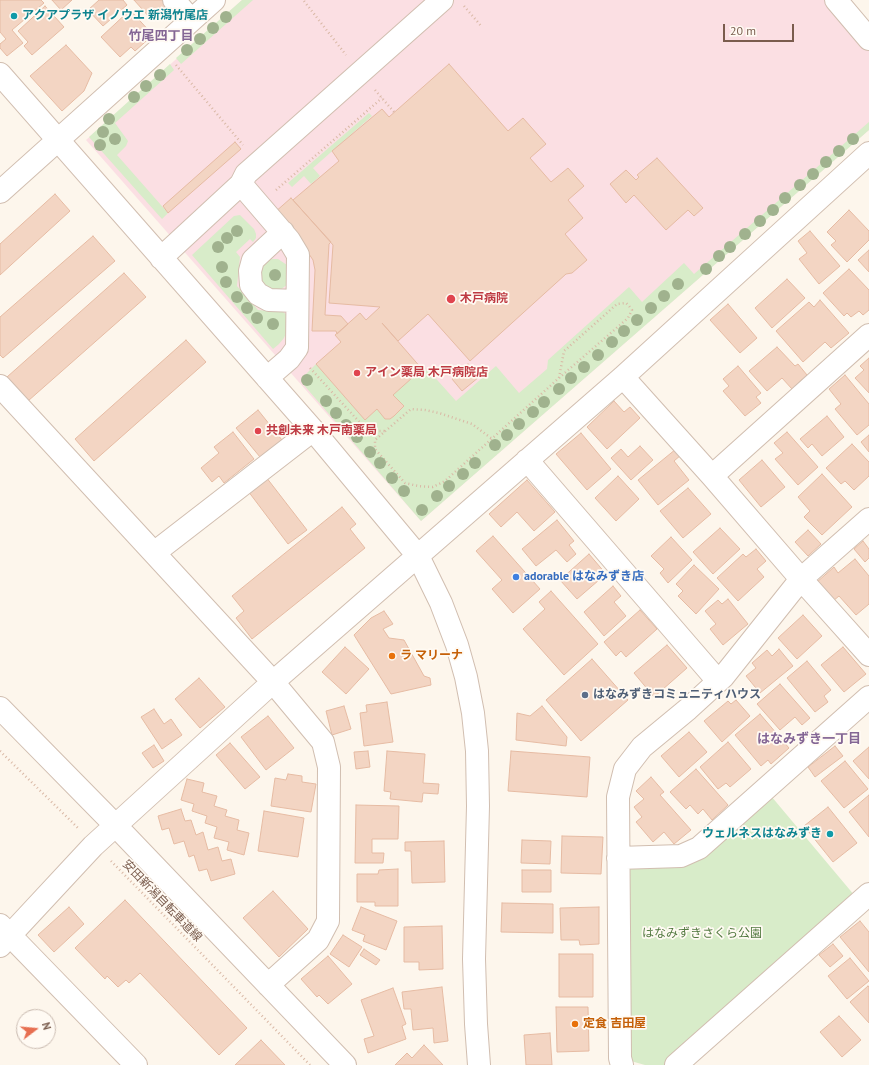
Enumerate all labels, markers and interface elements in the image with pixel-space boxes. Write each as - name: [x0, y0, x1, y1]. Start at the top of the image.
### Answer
- place label: アクアプラザ イノウエ 新潟竹尾店: [22, 9, 208, 23]
- marker: アクアプラザ イノウエ 新潟竹尾店: [9, 11, 19, 21]
- scale bar: [725, 16, 796, 42]
- text: 20 m: [730, 23, 756, 38]
- district label: 竹尾四丁目: [129, 28, 193, 44]
- place label: 木戸病院: [460, 292, 508, 306]
- marker: 木戸病院: [445, 293, 457, 305]
- place label: アイン薬局 木戸病院店: [365, 366, 488, 380]
- marker: アイン薬局 木戸病院店: [352, 368, 362, 378]
- place label: 共創未来 木戸南薬局: [266, 424, 377, 438]
- marker: 共創未来 木戸南薬局: [253, 426, 263, 436]
- place label: adorable はなみずき店: [524, 570, 644, 584]
- marker: adorable はなみずき店: [511, 572, 521, 582]
- place label: ラ マリーナ: [400, 649, 463, 663]
- marker: ラ マリーナ: [387, 651, 397, 661]
- place label: はなみずきコミュニティハウス: [593, 688, 761, 702]
- marker: はなみずきコミュニティハウス: [580, 690, 590, 700]
- district label: はなみずき一丁目: [757, 731, 861, 747]
- place label: ウェルネスはなみずき: [702, 827, 822, 841]
- marker: ウェルネスはなみずき: [825, 829, 835, 839]
- street label: 安田新潟自転車道線: [119, 857, 205, 945]
- park label: はなみずきさくら公園: [642, 927, 762, 941]
- north arrow: [16, 1009, 56, 1049]
- place label: 定食 吉田屋: [583, 1017, 646, 1031]
- marker: 定食 吉田屋: [570, 1019, 580, 1029]
- text: N: [39, 1021, 54, 1031]

